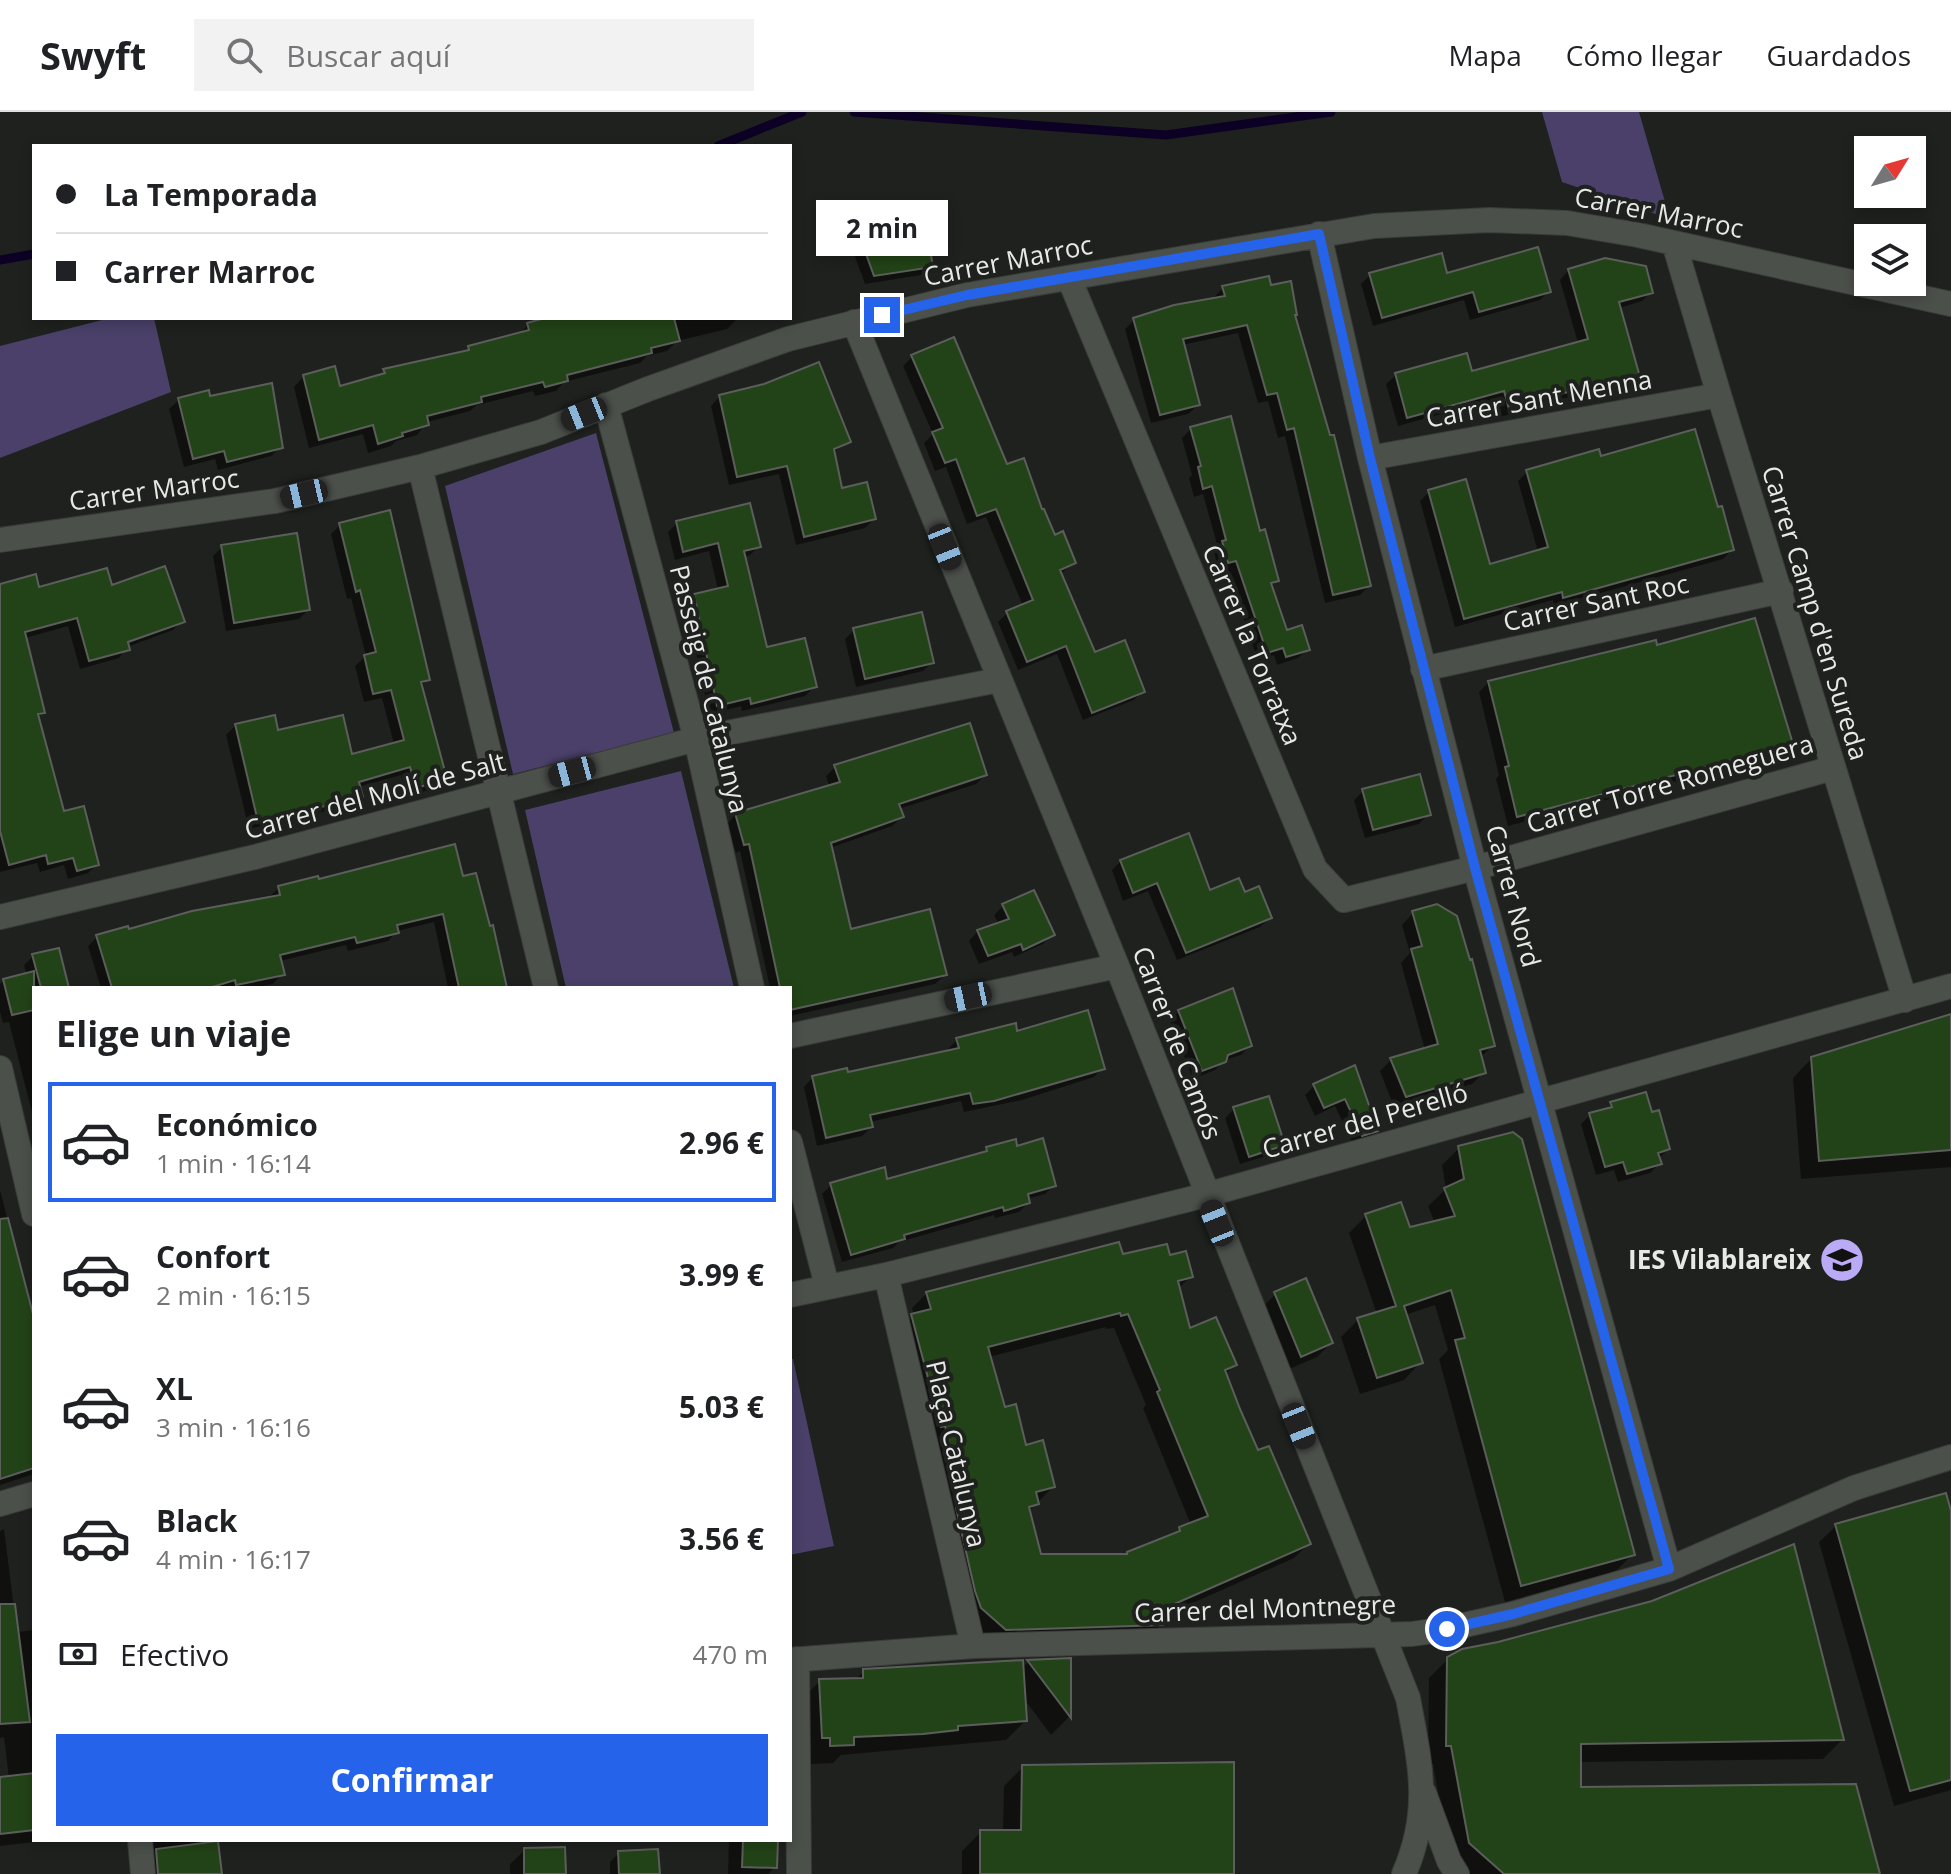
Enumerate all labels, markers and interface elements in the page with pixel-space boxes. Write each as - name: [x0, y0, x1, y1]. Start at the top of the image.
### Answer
- search box: [194, 19, 754, 91]
- text: Swyft: [40, 29, 146, 81]
- icon: search: [222, 33, 266, 77]
- text: Buscar aquí: [286, 35, 450, 76]
- text: Mapa: [1448, 36, 1522, 74]
- text: Cómo llegar: [1566, 36, 1722, 74]
- text: Guardados: [1766, 36, 1911, 74]
- north arrow: [1854, 136, 1926, 208]
- map controls: [1854, 136, 1926, 296]
- text: La Temporada: [104, 174, 318, 215]
- street label: Carrer Marroc: [1572, 178, 1747, 246]
- callout: 2 min: [816, 199, 948, 255]
- text: 2 min: [846, 210, 918, 246]
- button: layers: [1854, 224, 1926, 296]
- street label: Carrer Marroc: [920, 226, 1095, 294]
- text: Carrer Marroc: [104, 251, 315, 292]
- route end: [864, 297, 900, 333]
- street label: Carrer Sant Menna: [1423, 360, 1655, 436]
- car: [557, 394, 611, 434]
- street label: Carrer Marroc: [67, 459, 241, 519]
- street label: Carrer Camp d'en Sureda: [1754, 461, 1878, 764]
- car: [278, 477, 330, 511]
- car: [925, 520, 965, 574]
- street label: Carrer la Torratxa: [1194, 539, 1311, 751]
- street label: Passeig de Catalunya: [662, 561, 758, 817]
- street label: Carrer Sant Roc: [1500, 565, 1692, 639]
- street label: Carrer Torre Romeguera: [1522, 725, 1817, 841]
- street label: Carrer del Molí de Salt: [240, 743, 509, 847]
- car: [546, 754, 598, 790]
- street label: Carrer Nord: [1478, 821, 1550, 971]
- street label: Carrer de Camós: [1125, 941, 1231, 1144]
- car: [942, 980, 994, 1014]
- text: Elige un viaje: [56, 1009, 291, 1058]
- street label: Carrer del Perelló: [1258, 1074, 1472, 1167]
- text: Económico: [156, 1104, 318, 1145]
- icon: car: [60, 1106, 132, 1178]
- text: 2.96 €: [679, 1122, 764, 1163]
- text: 1 min · 16:14: [156, 1145, 311, 1181]
- car: [1197, 1196, 1237, 1250]
- text: Confort: [156, 1236, 270, 1277]
- school or university icon: IES Vilablareix: [1818, 1236, 1866, 1284]
- icon: car: [60, 1238, 132, 1310]
- place label: IES Vilablareix: [1628, 1241, 1811, 1277]
- text: 3.99 €: [679, 1254, 764, 1295]
- text: 2 min · 16:15: [156, 1277, 311, 1313]
- street label: Plaça Catalunya: [918, 1357, 996, 1551]
- text: XL: [156, 1368, 193, 1409]
- icon: car: [60, 1370, 132, 1442]
- text: 5.03 €: [679, 1386, 764, 1427]
- car: [1279, 1399, 1319, 1453]
- text: 3 min · 16:16: [156, 1409, 311, 1445]
- text: Black: [156, 1500, 237, 1541]
- icon: car: [60, 1502, 132, 1574]
- text: 3.56 €: [679, 1518, 764, 1559]
- text: 4 min · 16:17: [156, 1541, 311, 1577]
- street label: Carrer del Montnegre: [1133, 1585, 1397, 1631]
- route start: [1429, 1611, 1465, 1647]
- icon: cash: [56, 1632, 100, 1676]
- text: Efectivo: [120, 1634, 229, 1675]
- text: 470 m: [693, 1636, 768, 1672]
- button: Confirmar: [56, 1734, 768, 1826]

